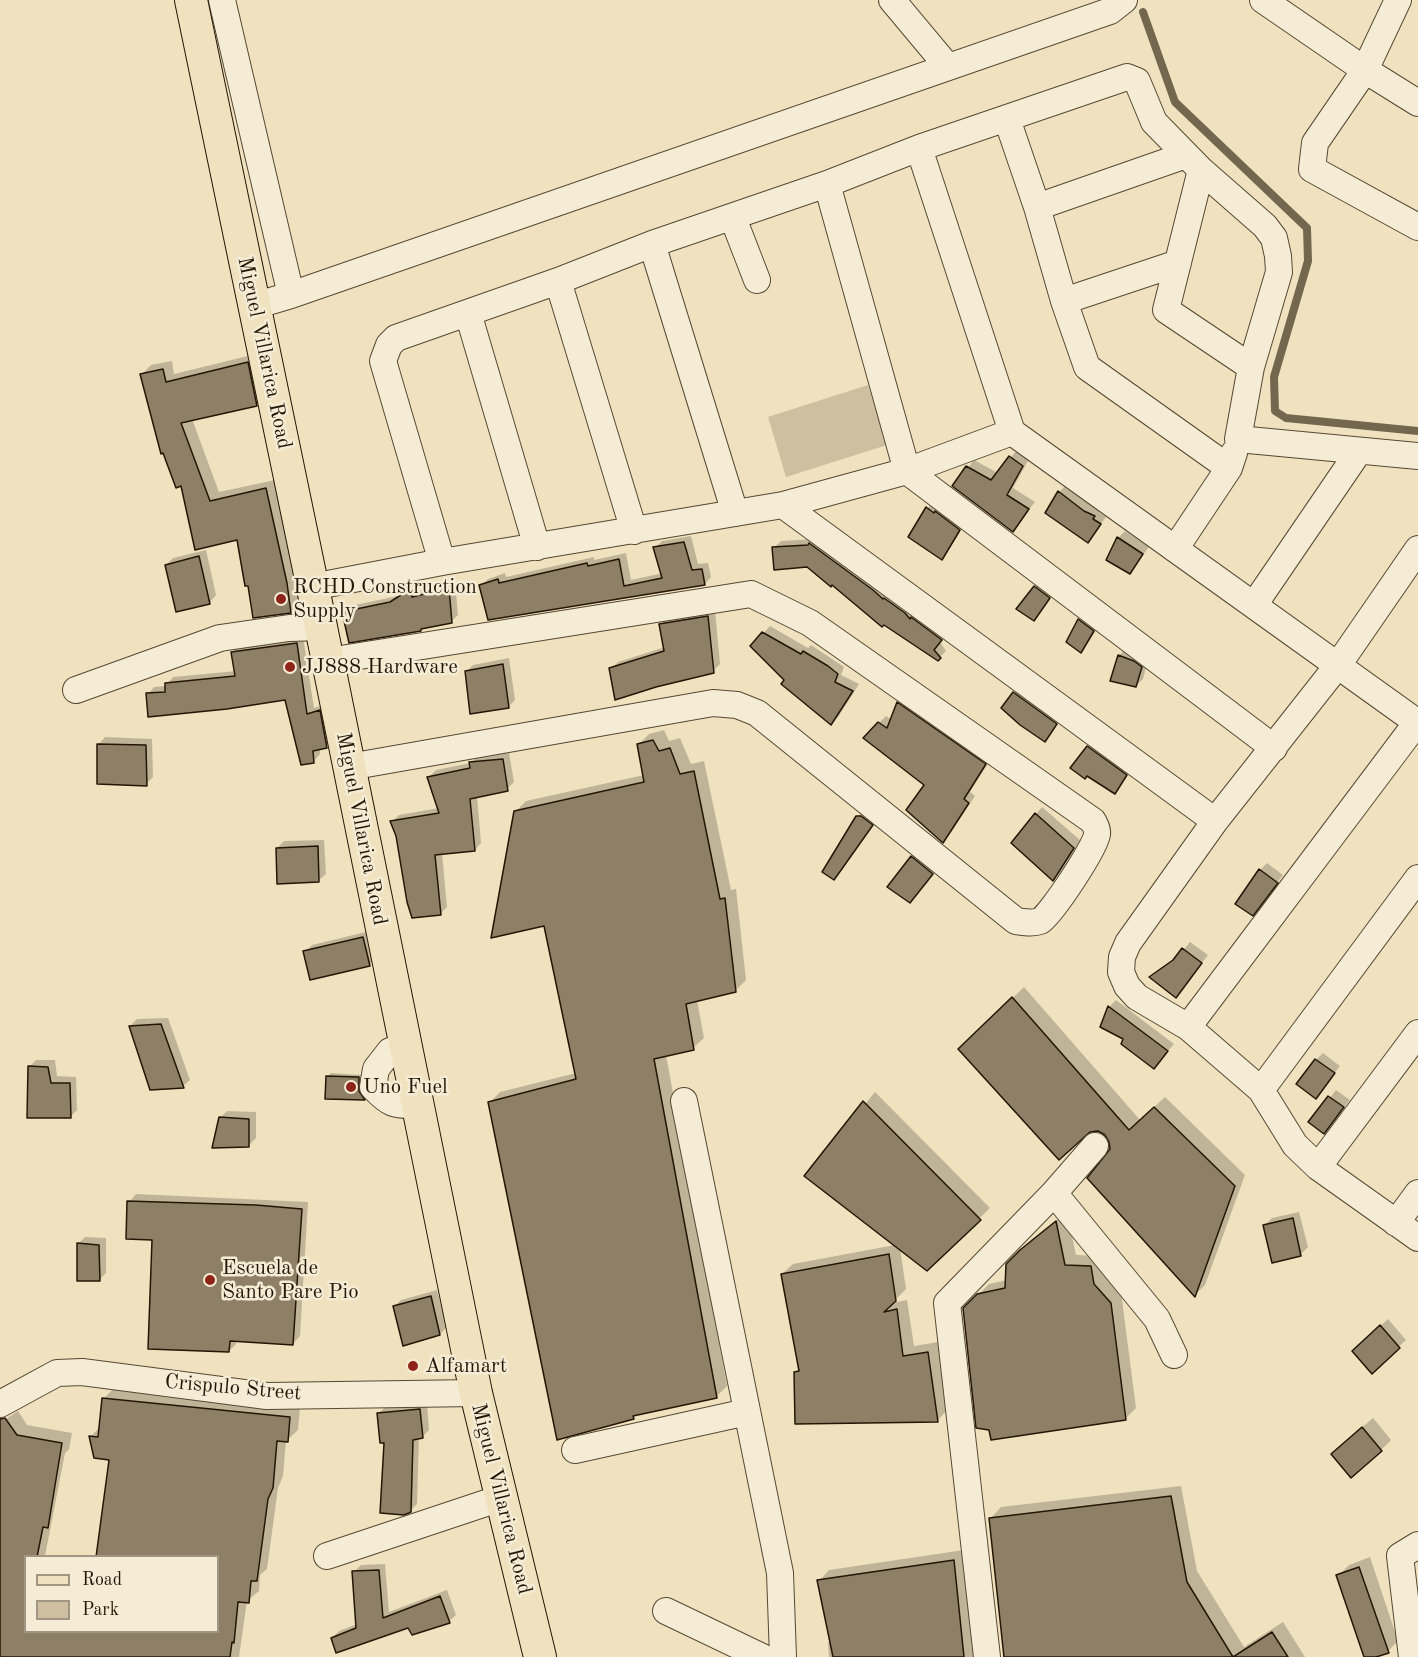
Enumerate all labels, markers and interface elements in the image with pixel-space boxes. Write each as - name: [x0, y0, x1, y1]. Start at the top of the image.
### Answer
- street label: Miguel Villarica Road: [231, 254, 297, 452]
- place label: RCHD Construction Supply: [293, 574, 477, 624]
- marker: RCHD Construction Supply: [274, 592, 288, 606]
- place label: JJ888 Hardware: [302, 654, 458, 680]
- marker: JJ888 Hardware: [283, 660, 297, 674]
- street label: Miguel Villarica Road: [330, 730, 392, 928]
- place label: Uno Fuel: [363, 1074, 448, 1100]
- marker: Uno Fuel: [344, 1080, 358, 1094]
- place label: Escuela de Santo Pare Pio: [222, 1255, 359, 1305]
- marker: Escuela de Santo Pare Pio: [203, 1273, 217, 1287]
- place label: Alfamart: [425, 1353, 507, 1379]
- marker: Alfamart: [406, 1359, 420, 1373]
- street label: Crispulo Street: [164, 1369, 302, 1407]
- street label: Miguel Villarica Road: [465, 1401, 537, 1597]
- legend: [24, 1555, 219, 1633]
- text: Road: [82, 1571, 122, 1589]
- text: Park: [82, 1601, 119, 1619]

